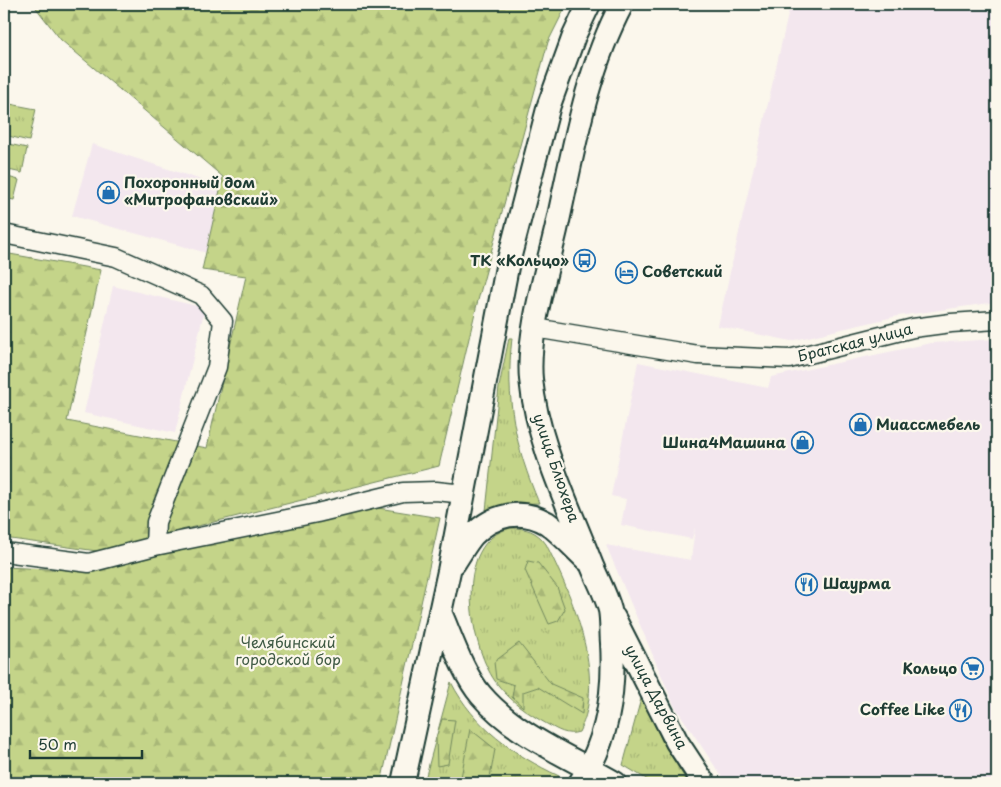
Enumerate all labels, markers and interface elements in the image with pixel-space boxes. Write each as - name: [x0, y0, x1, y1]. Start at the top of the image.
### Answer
- place label: Похоронный дом «Митрофановский»: [124, 170, 278, 210]
- shop icon: Похоронный дом «Митрофановский»: [96, 180, 120, 204]
- place label: ТК «Кольцо»: [470, 248, 569, 271]
- bus stop icon: ТК «Кольцо»: [573, 249, 597, 273]
- place label: Советский: [642, 259, 723, 282]
- hotel icon: Советский: [614, 260, 638, 284]
- street label: Братская улица: [795, 316, 915, 367]
- street label: улица Блюхера: [528, 410, 587, 526]
- place label: Миассмебель: [876, 412, 980, 435]
- shop icon: Миассмебель: [848, 413, 872, 437]
- place label: Шина4Машина: [663, 430, 787, 453]
- shop icon: Шина4Машина: [790, 431, 814, 455]
- place label: Шаурма: [823, 571, 892, 594]
- restaurant icon: Шаурма: [795, 572, 819, 596]
- park label: Челябинский городской бор: [235, 630, 341, 670]
- street label: улица Дарвина: [620, 640, 695, 753]
- place label: Кольцо: [902, 656, 957, 679]
- supermarket icon: Кольцо: [961, 657, 985, 681]
- place label: Coffee Like: [860, 697, 945, 720]
- restaurant icon: Coffee Like: [949, 698, 973, 722]
- scale bar: [30, 727, 142, 759]
- text: 50 m: [38, 732, 77, 755]

